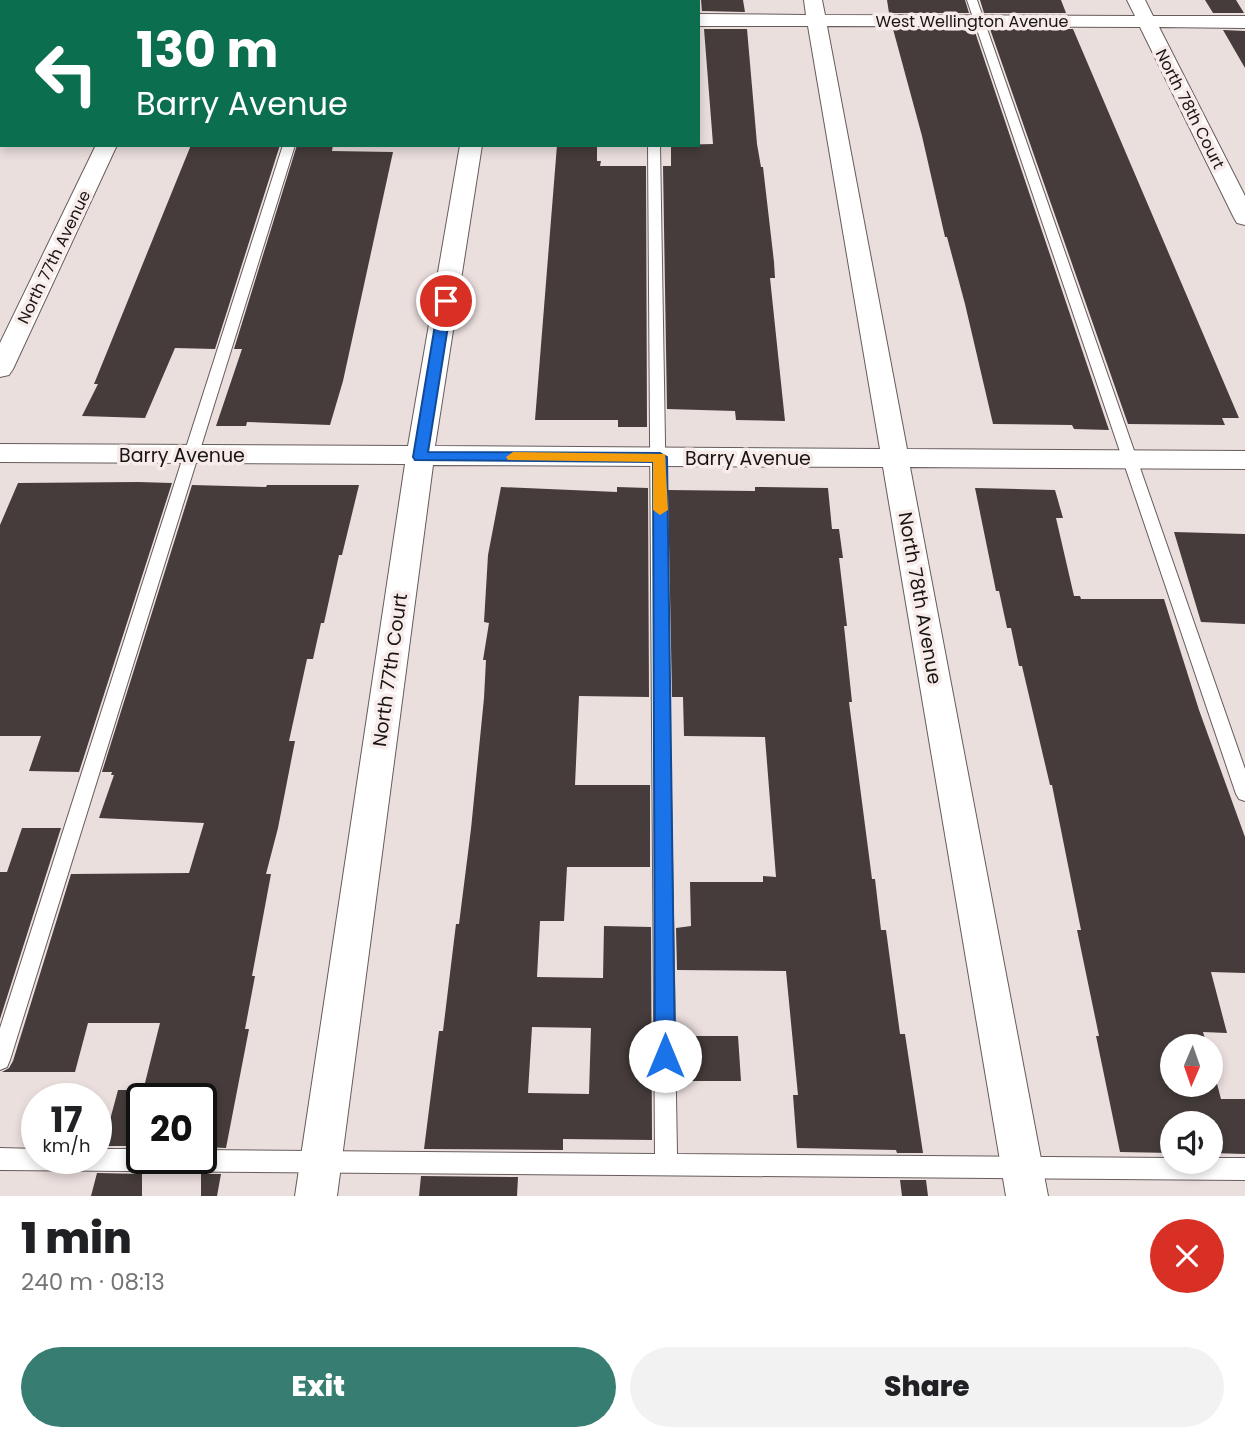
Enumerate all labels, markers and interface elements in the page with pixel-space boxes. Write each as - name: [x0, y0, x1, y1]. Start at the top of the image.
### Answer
- street label: West Wellington Avenue: [875, 10, 1069, 33]
- text: 130 m: [136, 16, 278, 84]
- icon: left: [21, 28, 112, 119]
- street label: North 78th Court: [1150, 45, 1230, 173]
- text: Barry Avenue: [136, 81, 348, 126]
- street label: North 77th Avenue: [12, 186, 96, 328]
- pin: [416, 271, 476, 331]
- icon: arrive: [427, 282, 465, 320]
- street label: Barry Avenue: [119, 442, 245, 469]
- street label: Barry Avenue: [685, 445, 811, 472]
- street label: North 78th Avenue: [892, 510, 948, 686]
- street label: North 77th Court: [366, 591, 414, 748]
- position arrow: [628, 1019, 702, 1093]
- north arrow: [1160, 1034, 1223, 1097]
- map controls: [1160, 1034, 1223, 1174]
- speed limit sign: 20: [126, 1083, 217, 1174]
- text: 17: [51, 1095, 82, 1144]
- button: sound: [1160, 1111, 1223, 1174]
- text: km/h: [43, 1133, 90, 1158]
- text: 1 min: [21, 1209, 132, 1268]
- button: close: [1150, 1219, 1224, 1293]
- text: 240 m · 08:13: [21, 1266, 165, 1298]
- button: Exit: [21, 1347, 616, 1427]
- button: Share: [630, 1347, 1224, 1427]

